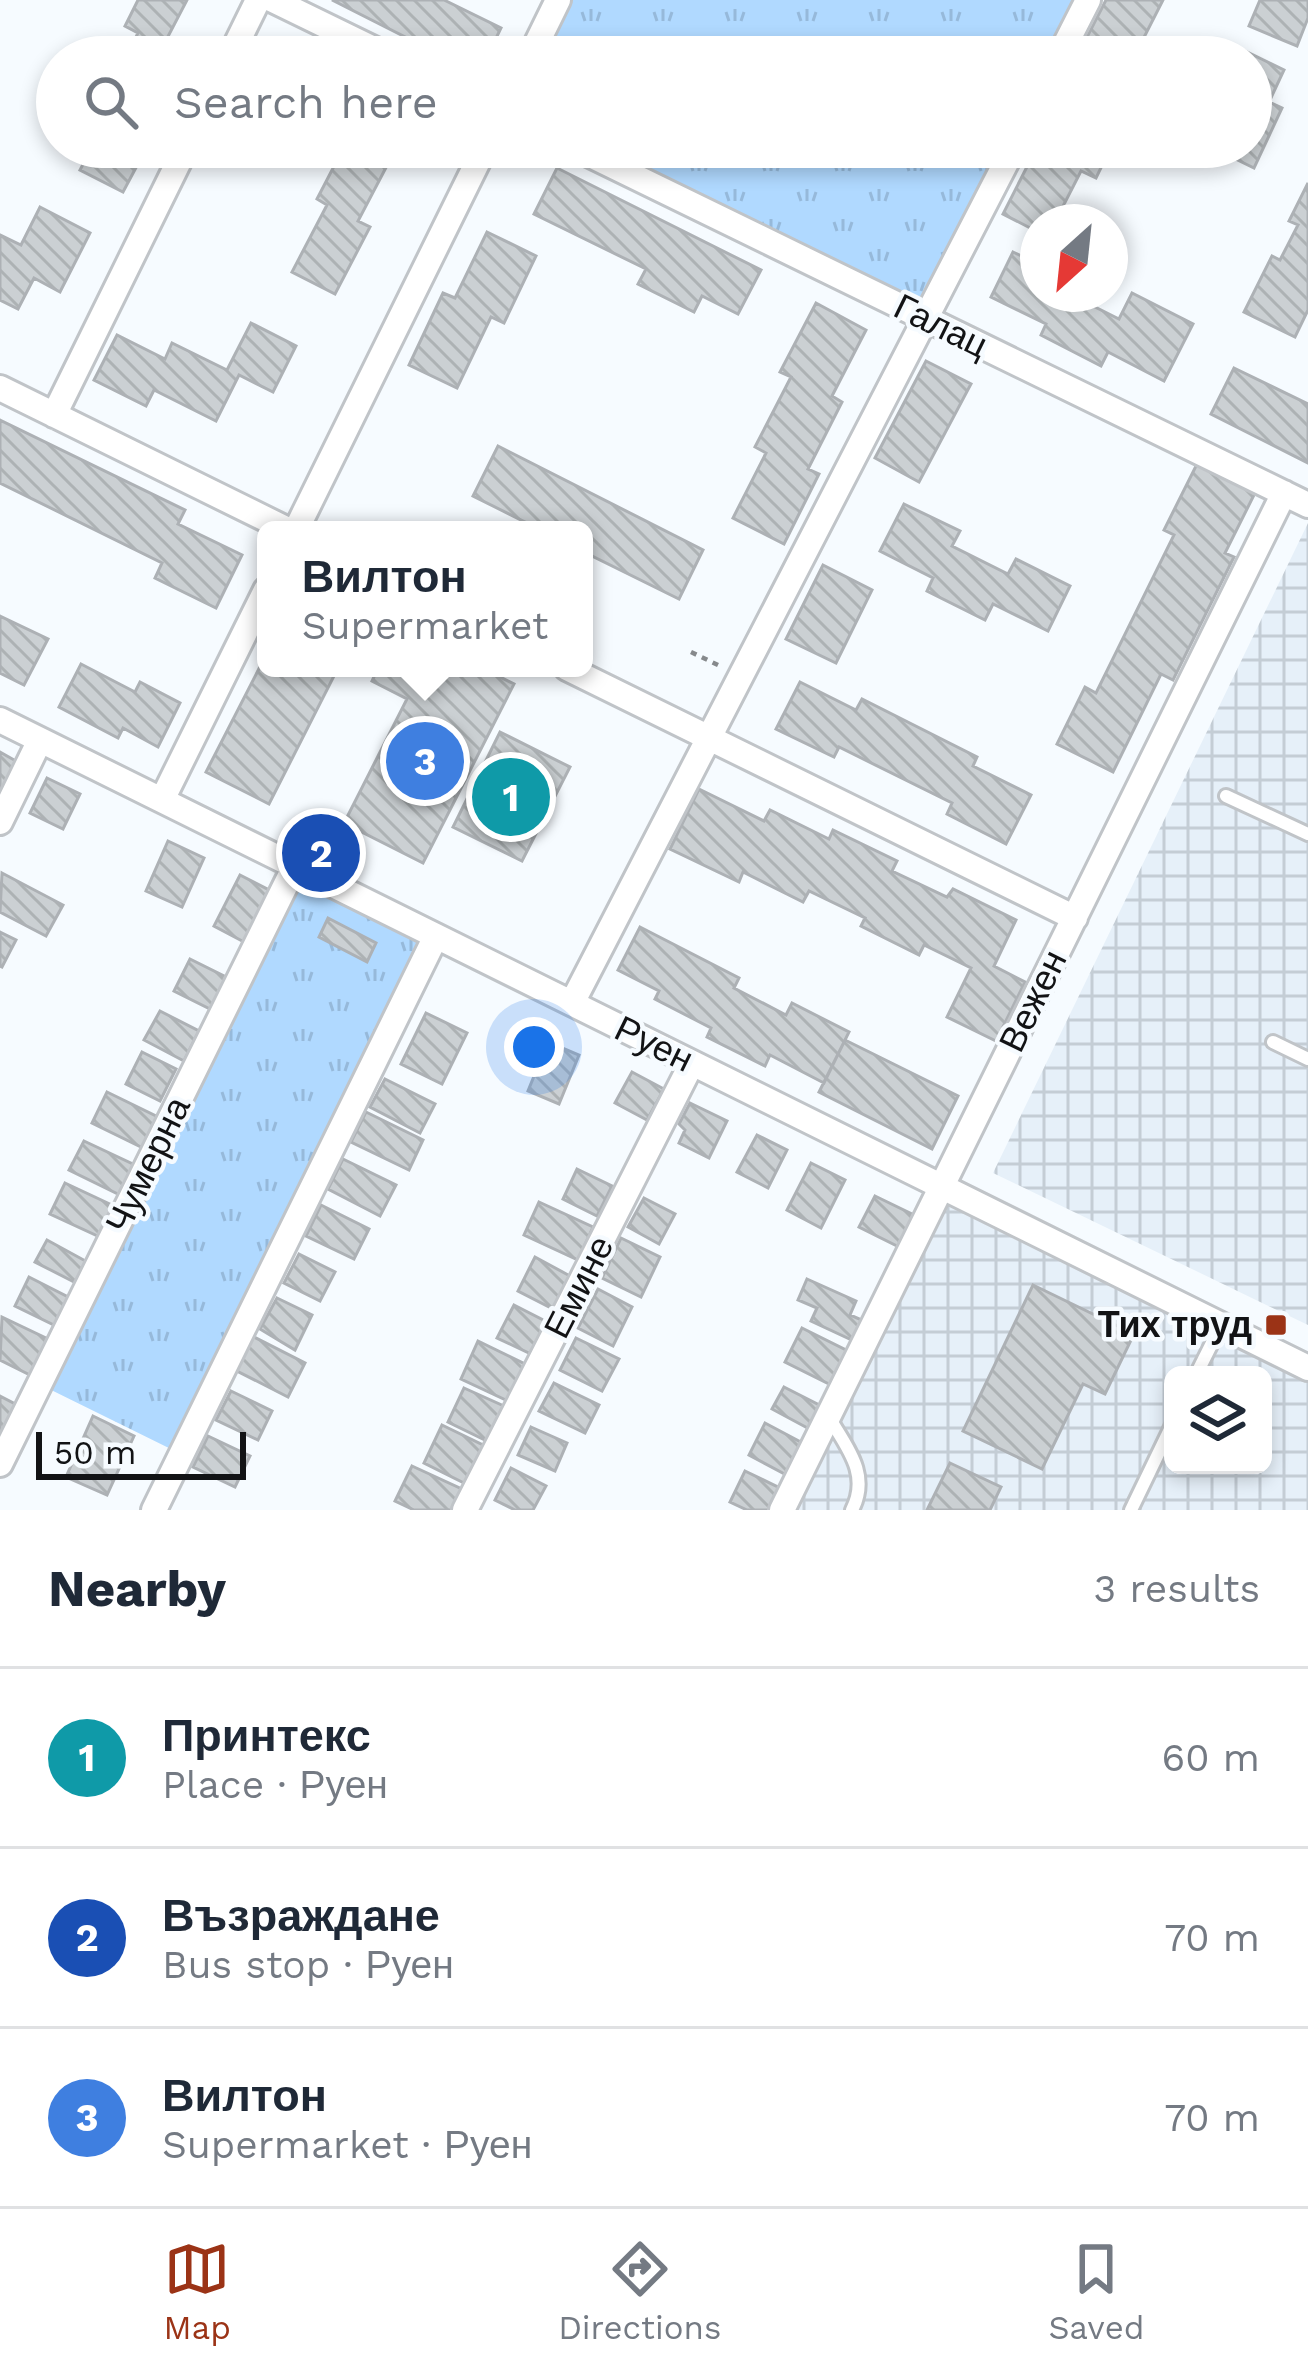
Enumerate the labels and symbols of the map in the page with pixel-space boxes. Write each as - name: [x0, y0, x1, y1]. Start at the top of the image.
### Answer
- north arrow: [1020, 204, 1128, 312]
- street label: Галац: [887, 285, 995, 367]
- pin: 3: [386, 716, 464, 806]
- pin: 1: [472, 752, 550, 842]
- pin: 2: [282, 808, 360, 898]
- street label: Вежен: [991, 943, 1075, 1059]
- street label: Руен: [608, 1007, 700, 1081]
- your location: [504, 1017, 564, 1077]
- street label: Чумерна: [97, 1089, 199, 1240]
- street label: Емине: [536, 1229, 622, 1345]
- place label: Тих труд: [1098, 1304, 1252, 1346]
- marker: Тих труд: [1263, 1312, 1289, 1338]
- scale bar: [36, 1426, 246, 1479]

